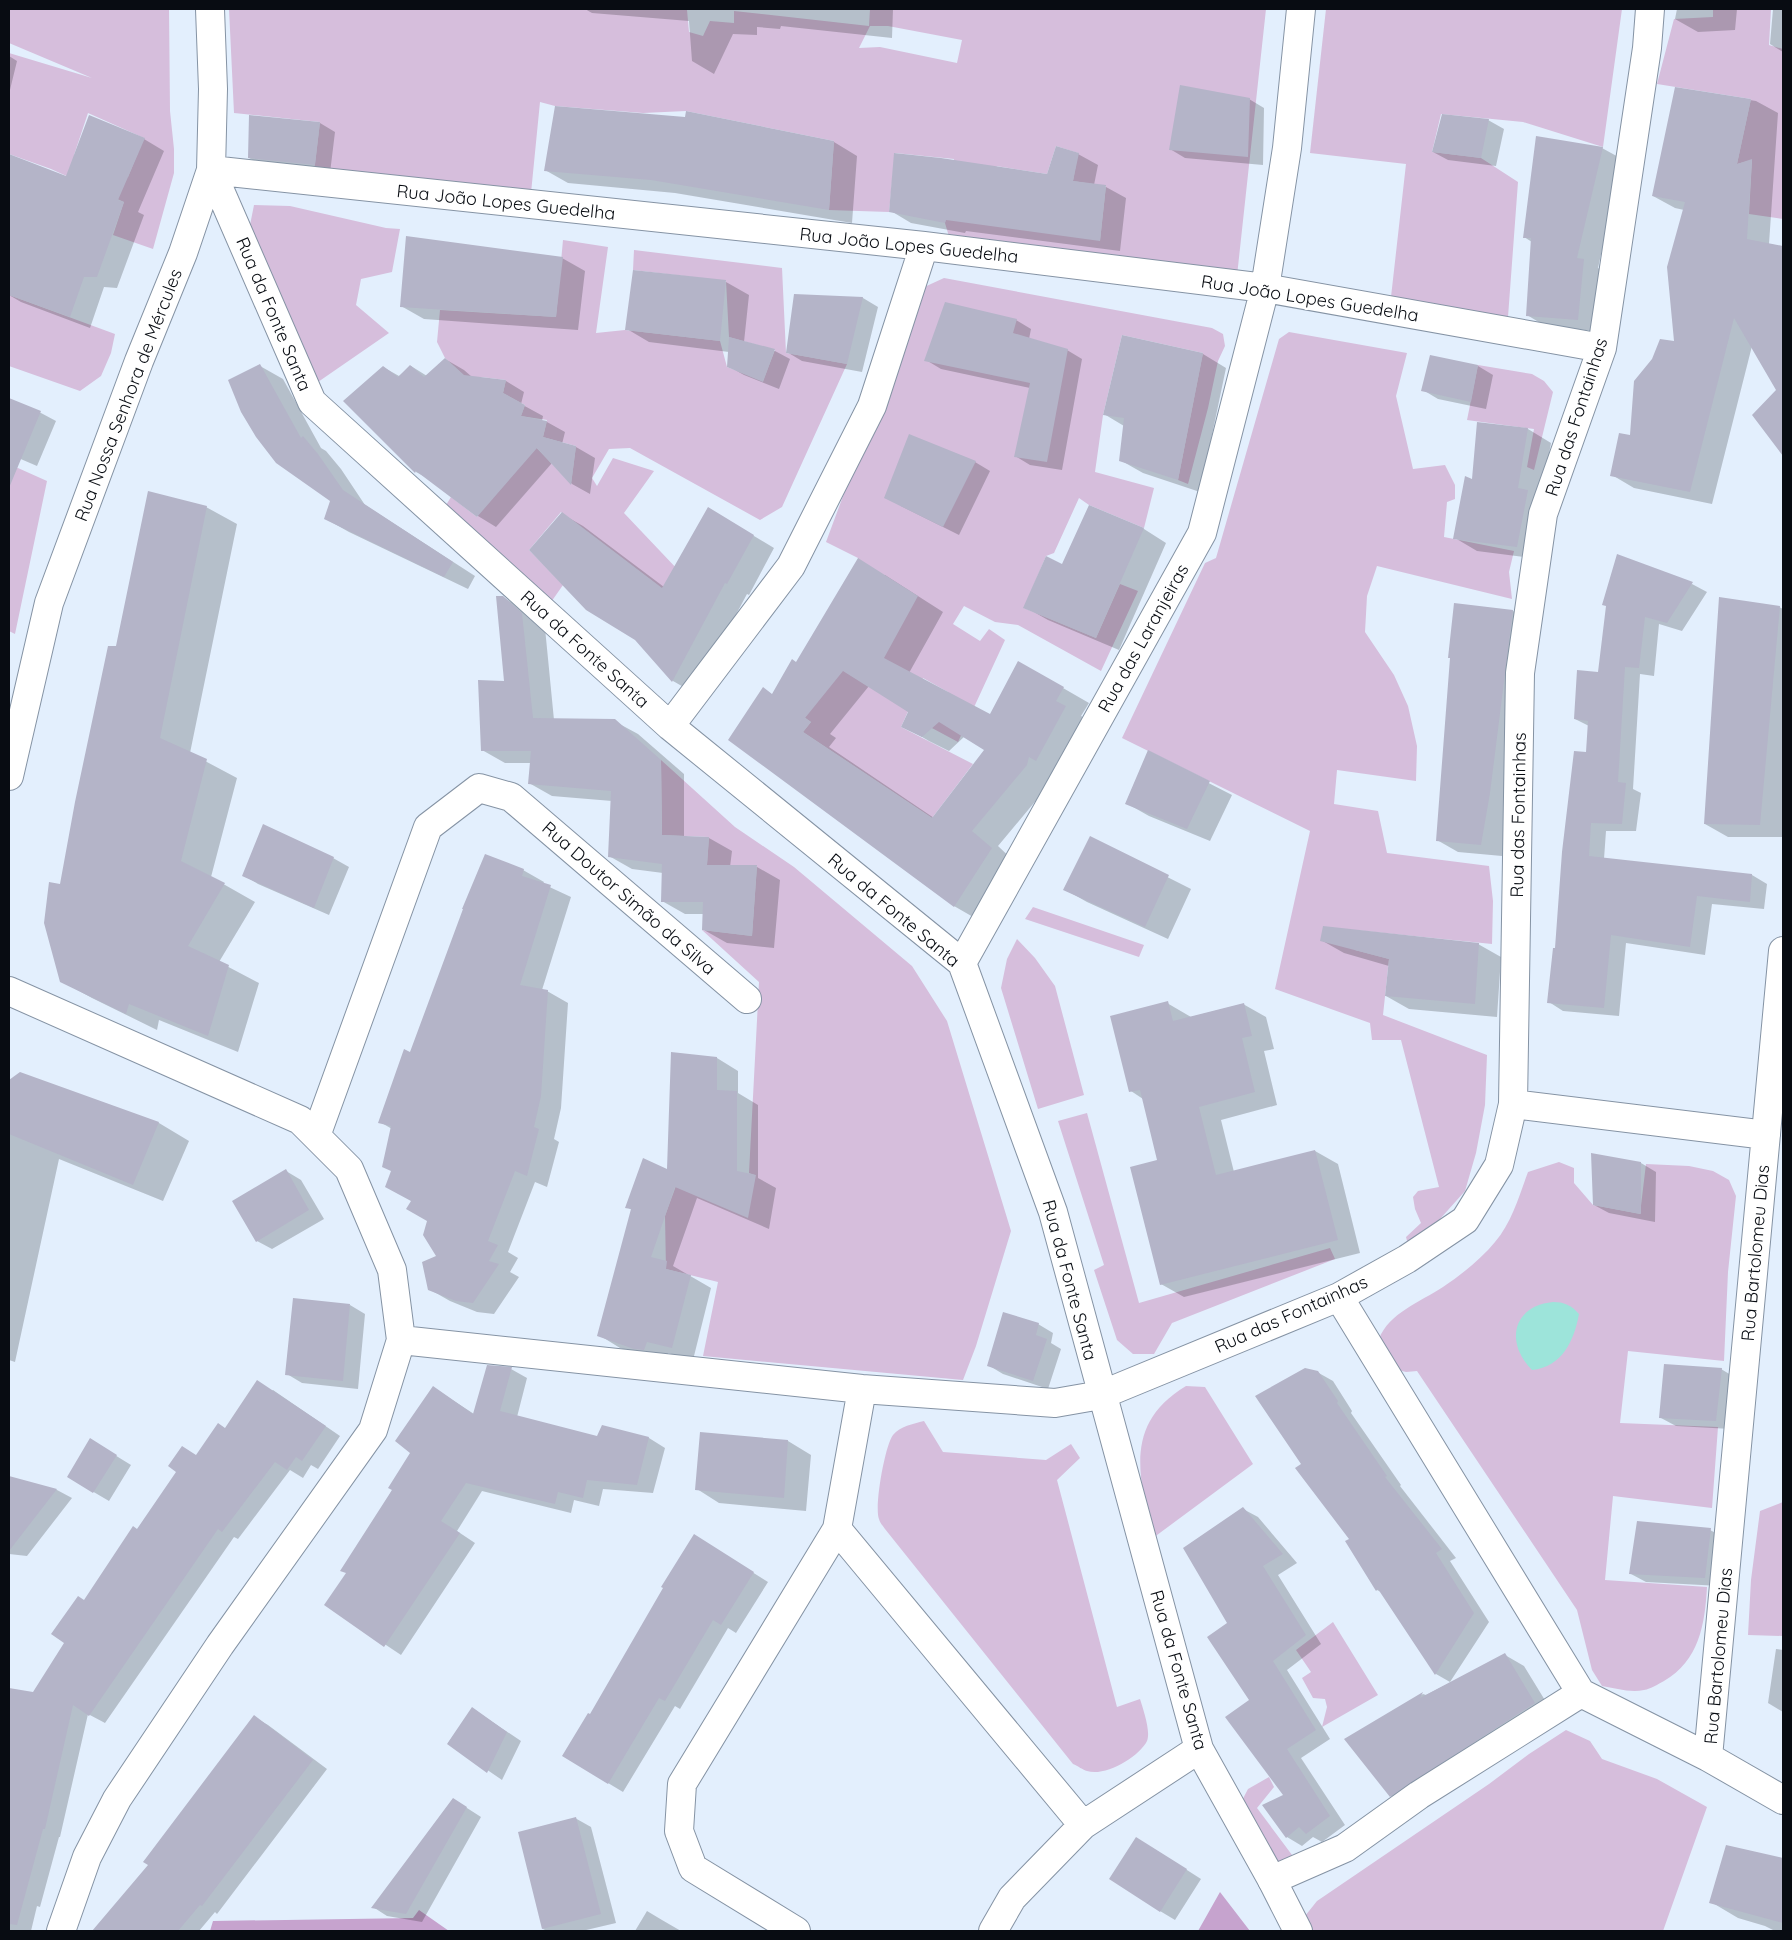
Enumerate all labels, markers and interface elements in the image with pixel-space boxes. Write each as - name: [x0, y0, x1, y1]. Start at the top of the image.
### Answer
- street label: Rua João Lopes Guedelha: [395, 179, 617, 225]
- street label: Rua João Lopes Guedelha: [798, 222, 1020, 268]
- street label: Rua da Fonte Santa: [231, 233, 317, 395]
- street label: Rua Nossa Senhora de Mércules: [69, 265, 187, 525]
- street label: Rua João Lopes Guedelha: [1200, 269, 1420, 327]
- street label: Rua das Fontainhas: [1540, 335, 1612, 499]
- street label: Rua das Laranjeiras: [1093, 560, 1193, 716]
- street label: Rua da Fonte Santa: [516, 585, 654, 713]
- street label: Rua das Fontainhas: [1505, 732, 1531, 898]
- street label: Rua Doutor Simão da Silva: [537, 816, 721, 980]
- street label: Rua da Fonte Santa: [823, 848, 965, 972]
- street label: Rua Bartolomeu Dias: [1736, 1164, 1774, 1342]
- street label: Rua da Fonte Santa: [1037, 1197, 1103, 1363]
- street label: Rua das Fontainhas: [1211, 1270, 1371, 1358]
- street label: Rua Bartolomeu Dias: [1699, 1567, 1737, 1745]
- street label: Rua da Fonte Santa: [1145, 1587, 1213, 1753]

